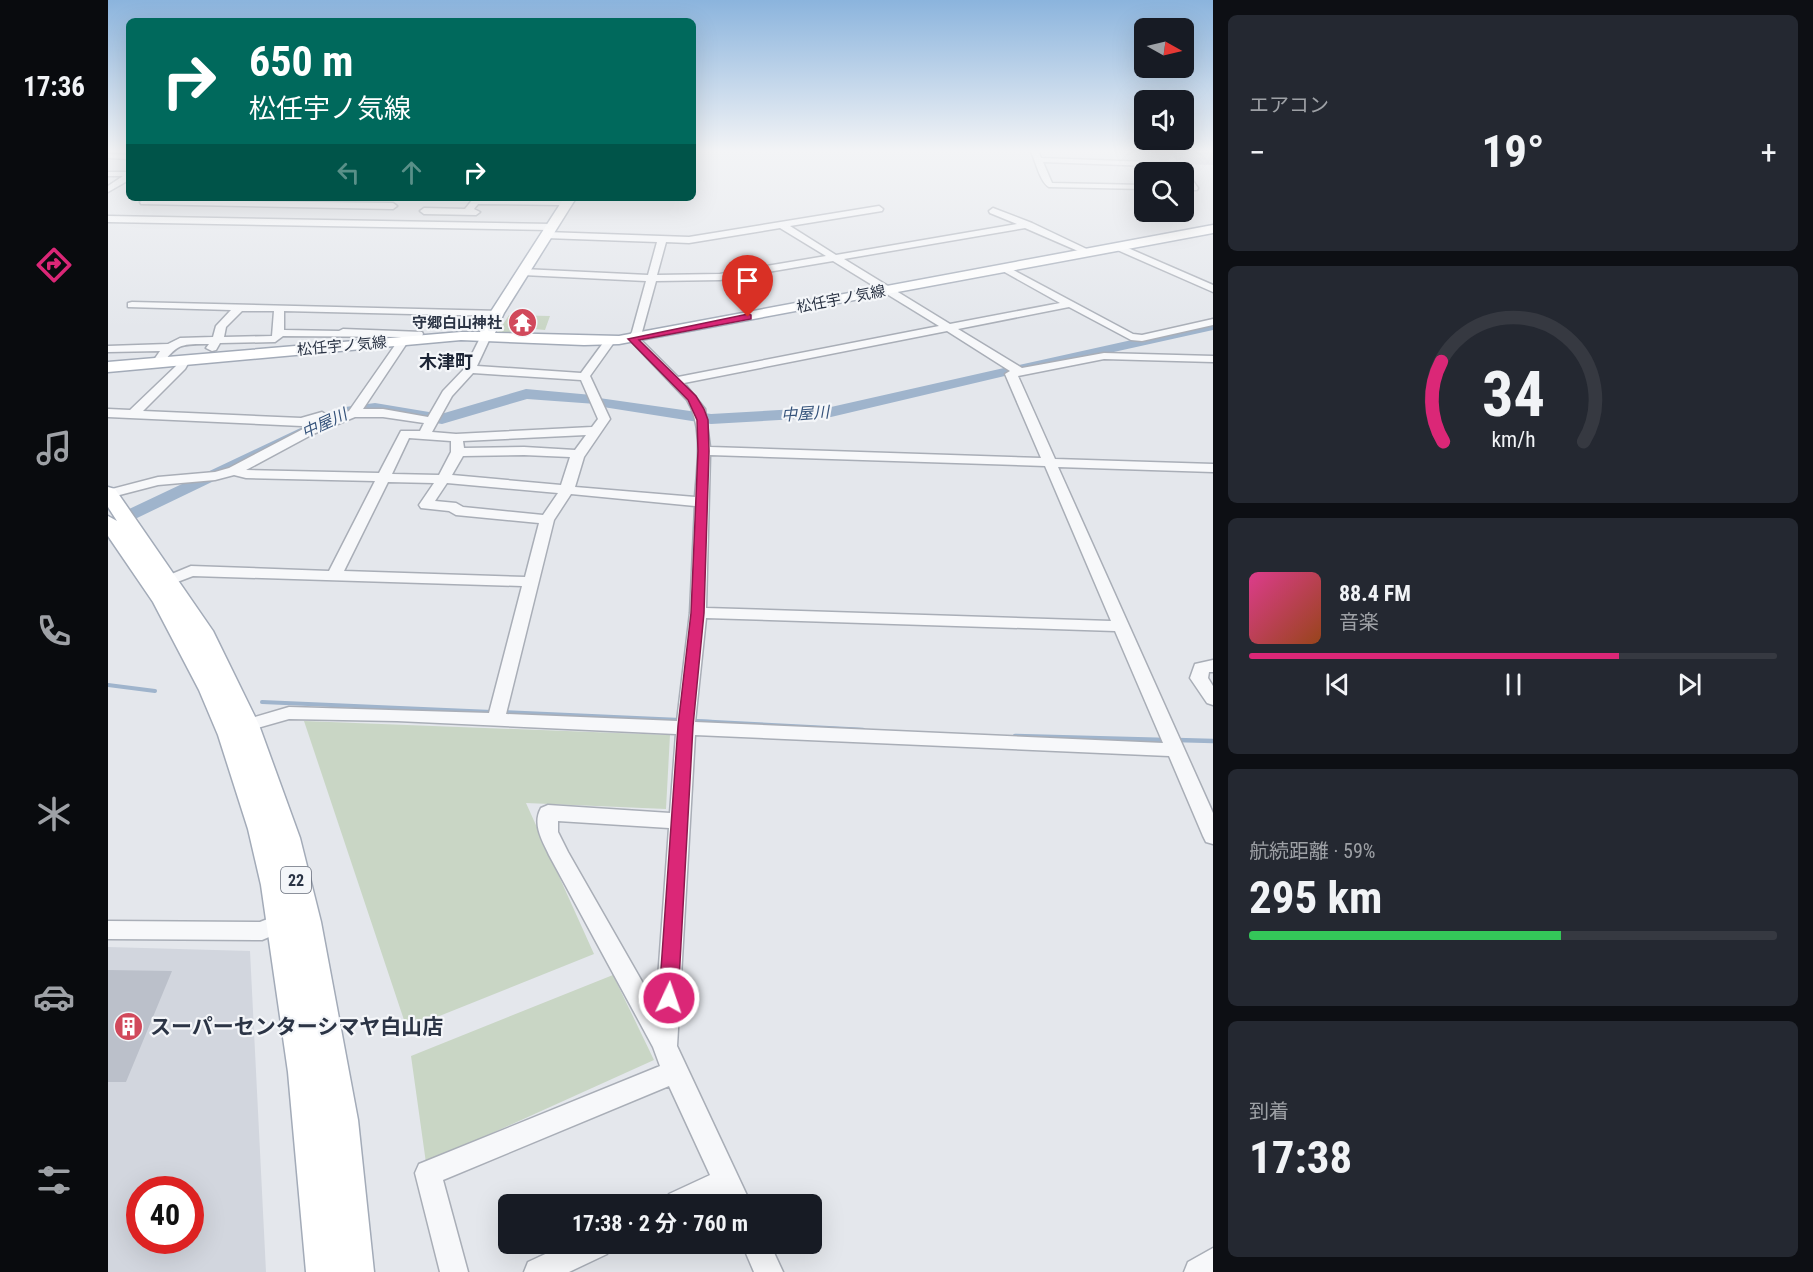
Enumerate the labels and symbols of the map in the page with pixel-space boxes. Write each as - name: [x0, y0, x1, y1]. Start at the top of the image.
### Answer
- north arrow: [1134, 18, 1194, 78]
- pin: [722, 255, 773, 317]
- street label: 松任宇ノ気線: [795, 282, 887, 316]
- temple icon: 守郷白山神社: [507, 307, 539, 339]
- place label: 守郷白山神社: [412, 314, 502, 332]
- street label: 松任宇ノ気線: [296, 333, 388, 359]
- district label: 木津町: [419, 351, 473, 372]
- water label: 中屋川: [780, 402, 832, 425]
- water label: 中屋川: [298, 404, 352, 442]
- road number: 22: [281, 867, 311, 893]
- position arrow: [637, 966, 701, 1030]
- building icon: スーパーセンターシマヤ白山店: [113, 1011, 145, 1043]
- place label: スーパーセンターシマヤ白山店: [150, 1015, 443, 1039]
- speed limit sign: 40: [126, 1176, 204, 1254]

